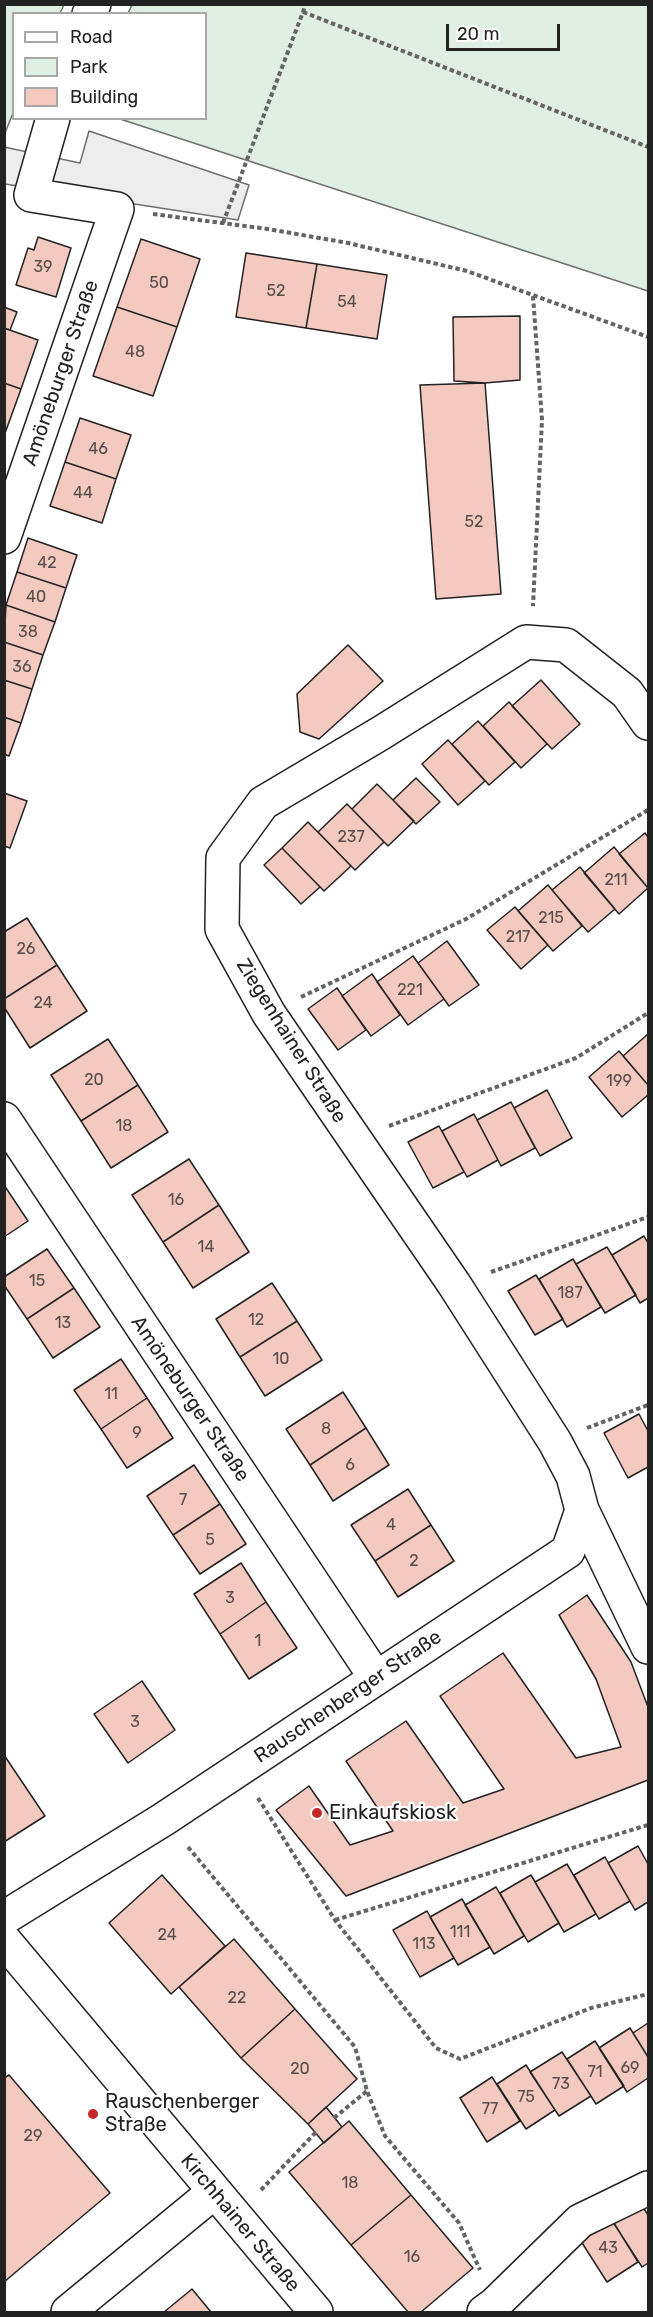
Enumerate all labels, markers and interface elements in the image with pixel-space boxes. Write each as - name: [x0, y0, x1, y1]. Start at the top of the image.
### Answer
- legend: [12, 12, 207, 120]
- scale bar: [449, 12, 563, 50]
- text: 20 m: [457, 23, 499, 45]
- text: Road: [70, 26, 113, 48]
- text: Park: [70, 56, 107, 78]
- text: Building: [70, 86, 138, 108]
- house number: 39: [33, 257, 53, 277]
- house number: 50: [149, 273, 169, 293]
- street label: Amöneburger Straße: [18, 277, 104, 469]
- house number: 52: [267, 281, 285, 301]
- house number: 54: [337, 292, 357, 312]
- house number: 48: [125, 342, 145, 362]
- house number: 46: [88, 439, 108, 459]
- house number: 44: [73, 483, 93, 503]
- house number: 52: [465, 512, 483, 532]
- house number: 42: [37, 553, 57, 573]
- house number: 40: [26, 587, 46, 607]
- house number: 38: [18, 622, 38, 642]
- house number: 36: [12, 657, 32, 677]
- house number: 237: [337, 827, 365, 847]
- house number: 211: [604, 870, 628, 890]
- house number: 215: [538, 908, 564, 928]
- house number: 217: [506, 927, 530, 947]
- house number: 26: [16, 939, 36, 959]
- street label: Ziegenhainer Straße: [231, 955, 351, 1127]
- house number: 221: [397, 980, 423, 1000]
- house number: 24: [33, 993, 53, 1013]
- house number: 20: [84, 1070, 104, 1090]
- house number: 199: [606, 1071, 632, 1091]
- house number: 18: [115, 1116, 133, 1136]
- house number: 16: [168, 1190, 184, 1210]
- house number: 14: [198, 1237, 214, 1257]
- house number: 15: [29, 1271, 45, 1291]
- house number: 187: [557, 1283, 583, 1303]
- house number: 12: [248, 1310, 264, 1330]
- street label: Amöneburger Straße: [126, 1312, 254, 1486]
- house number: 13: [55, 1313, 71, 1333]
- house number: 10: [272, 1349, 290, 1369]
- house number: 11: [104, 1384, 118, 1404]
- house number: 8: [321, 1419, 331, 1439]
- house number: 9: [132, 1423, 142, 1443]
- house number: 6: [345, 1455, 355, 1475]
- house number: 7: [179, 1490, 187, 1510]
- house number: 4: [386, 1515, 396, 1535]
- house number: 5: [205, 1530, 215, 1550]
- house number: 2: [409, 1551, 419, 1571]
- house number: 3: [225, 1588, 235, 1608]
- street label: Rauschenberger Straße: [250, 1625, 446, 1769]
- house number: 1: [255, 1631, 261, 1651]
- house number: 3: [130, 1712, 140, 1732]
- place label: Einkaufskiosk: [329, 1801, 456, 1825]
- marker: Einkaufskiosk: [310, 1806, 324, 1820]
- house number: 111: [450, 1922, 470, 1942]
- house number: 24: [157, 1925, 177, 1945]
- house number: 113: [412, 1934, 436, 1954]
- house number: 22: [228, 1988, 246, 2008]
- house number: 69: [620, 2058, 640, 2078]
- house number: 20: [290, 2059, 310, 2079]
- house number: 71: [587, 2062, 603, 2082]
- house number: 73: [552, 2074, 570, 2094]
- house number: 75: [517, 2087, 535, 2107]
- place label: Rauschenberger Straße: [105, 2090, 259, 2137]
- house number: 77: [482, 2099, 498, 2119]
- marker: Rauschenberger Straße: [86, 2107, 100, 2121]
- house number: 29: [24, 2126, 42, 2146]
- street label: Kirchhainer Straße: [175, 2149, 305, 2297]
- house number: 18: [341, 2173, 359, 2193]
- house number: 43: [598, 2238, 618, 2258]
- house number: 16: [404, 2247, 420, 2267]

